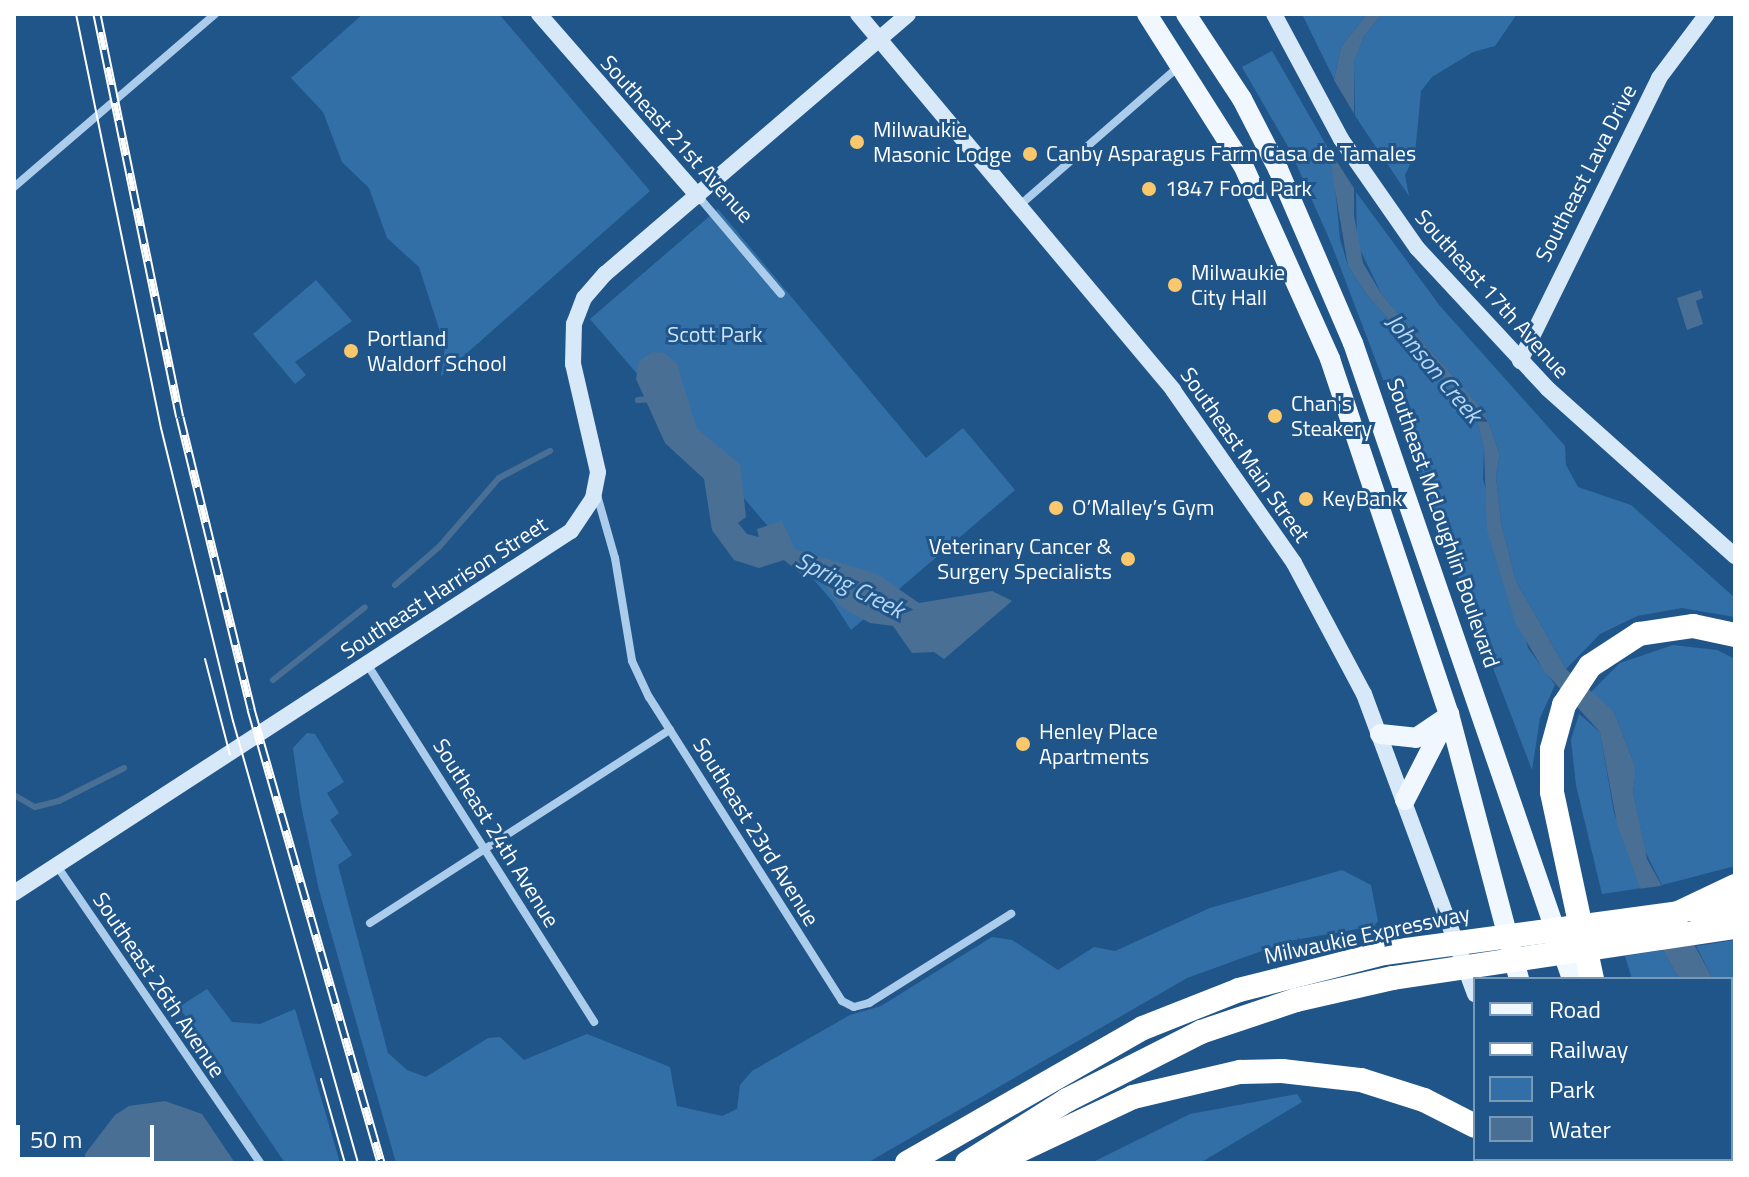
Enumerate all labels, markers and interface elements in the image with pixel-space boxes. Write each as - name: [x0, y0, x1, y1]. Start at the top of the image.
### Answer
- street label: Southeast 21st Avenue: [595, 50, 759, 228]
- street label: Southeast Lava Drive: [1530, 80, 1642, 266]
- place label: Milwaukie Masonic Lodge: [873, 116, 1012, 168]
- marker: Milwaukie Masonic Lodge: [848, 133, 866, 151]
- place label: Canby Asparagus Farm Casa de Tamales: [1046, 141, 1416, 167]
- marker: Canby Asparagus Farm Casa de Tamales: [1021, 145, 1039, 163]
- place label: 1847 Food Park: [1165, 176, 1312, 202]
- marker: 1847 Food Park: [1140, 180, 1158, 198]
- street label: Southeast 17th Avenue: [1409, 204, 1575, 384]
- place label: Milwaukie City Hall: [1191, 259, 1285, 310]
- marker: Milwaukie City Hall: [1166, 276, 1184, 294]
- water label: Johnson Creek: [1380, 308, 1488, 428]
- park label: Scott Park: [667, 322, 763, 348]
- place label: Portland Waldorf School: [367, 325, 507, 376]
- marker: Portland Waldorf School: [342, 342, 360, 360]
- street label: Southeast Main Street: [1175, 362, 1315, 548]
- street label: Southeast McLoughlin Boulevard: [1381, 375, 1505, 671]
- place label: Chan's Steakery: [1291, 390, 1372, 442]
- marker: Chan's Steakery: [1266, 407, 1284, 425]
- place label: KeyBank: [1322, 486, 1403, 512]
- marker: KeyBank: [1297, 490, 1315, 508]
- place label: O’Malley’s Gym: [1072, 495, 1214, 521]
- marker: O’Malley’s Gym: [1047, 499, 1065, 517]
- street label: Southeast Harrison Street: [336, 511, 552, 665]
- place label: Veterinary Cancer & Surgery Specialists: [929, 533, 1112, 584]
- water label: Spring Creek: [791, 546, 909, 624]
- marker: Veterinary Cancer & Surgery Specialists: [1119, 550, 1137, 568]
- place label: Henley Place Apartments: [1039, 718, 1158, 770]
- street label: Southeast 23rd Avenue: [687, 733, 825, 931]
- street label: Southeast 24th Avenue: [427, 734, 565, 932]
- marker: Henley Place Apartments: [1014, 735, 1032, 753]
- street label: Southeast 26th Avenue: [87, 887, 231, 1083]
- street label: Milwaukie Expressway: [1262, 900, 1472, 970]
- legend: [1473, 977, 1733, 1161]
- text: Road: [1549, 991, 1601, 1027]
- text: Railway: [1549, 1031, 1628, 1067]
- text: Park: [1549, 1071, 1595, 1107]
- scale bar: [20, 1109, 158, 1159]
- text: Water: [1549, 1111, 1611, 1147]
- text: 50 m: [30, 1121, 82, 1157]

